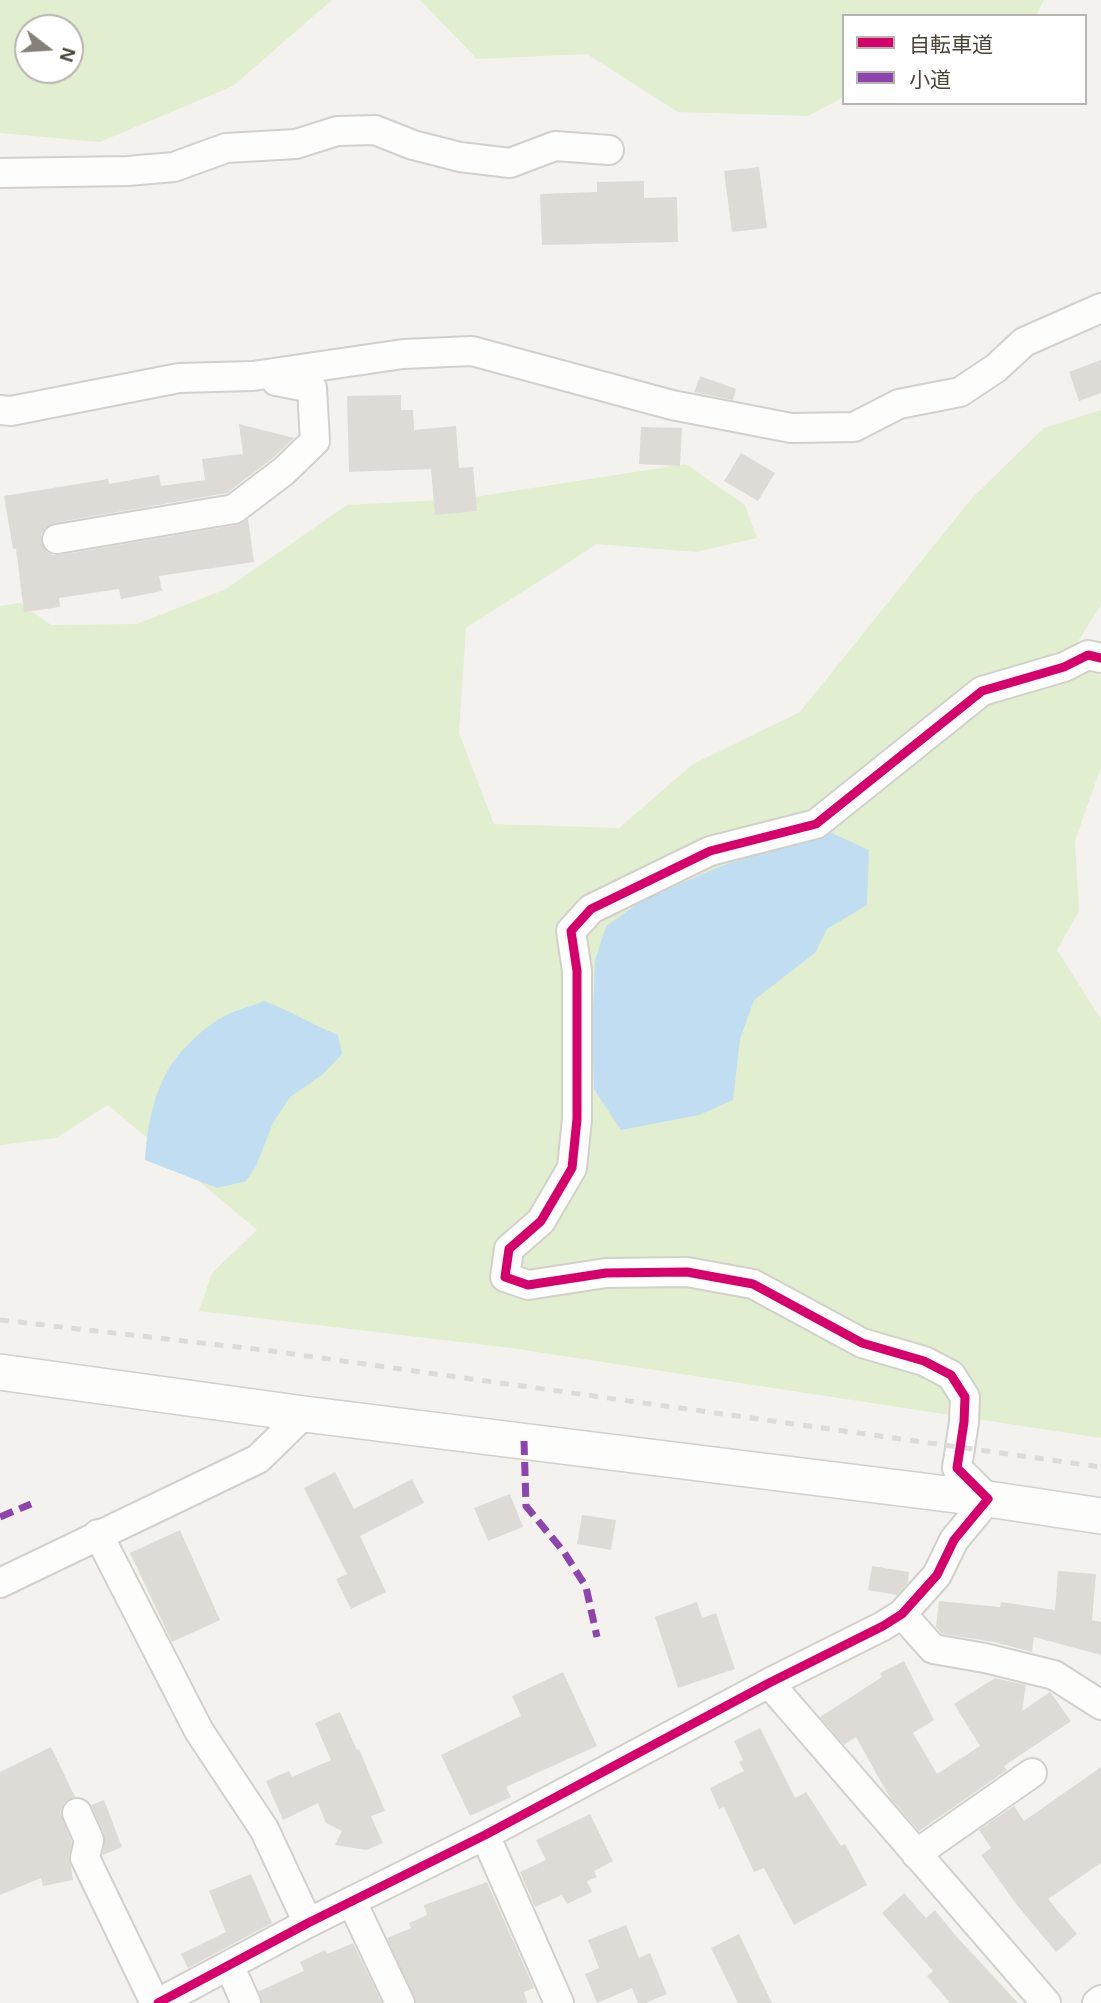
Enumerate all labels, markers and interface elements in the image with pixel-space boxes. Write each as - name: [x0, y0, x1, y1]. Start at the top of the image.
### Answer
- north arrow: [14, 14, 84, 84]
- legend: [842, 14, 1087, 105]
- text: 自転車道: [909, 33, 993, 56]
- text: N: [56, 45, 80, 64]
- text: 小道: [909, 68, 951, 91]

